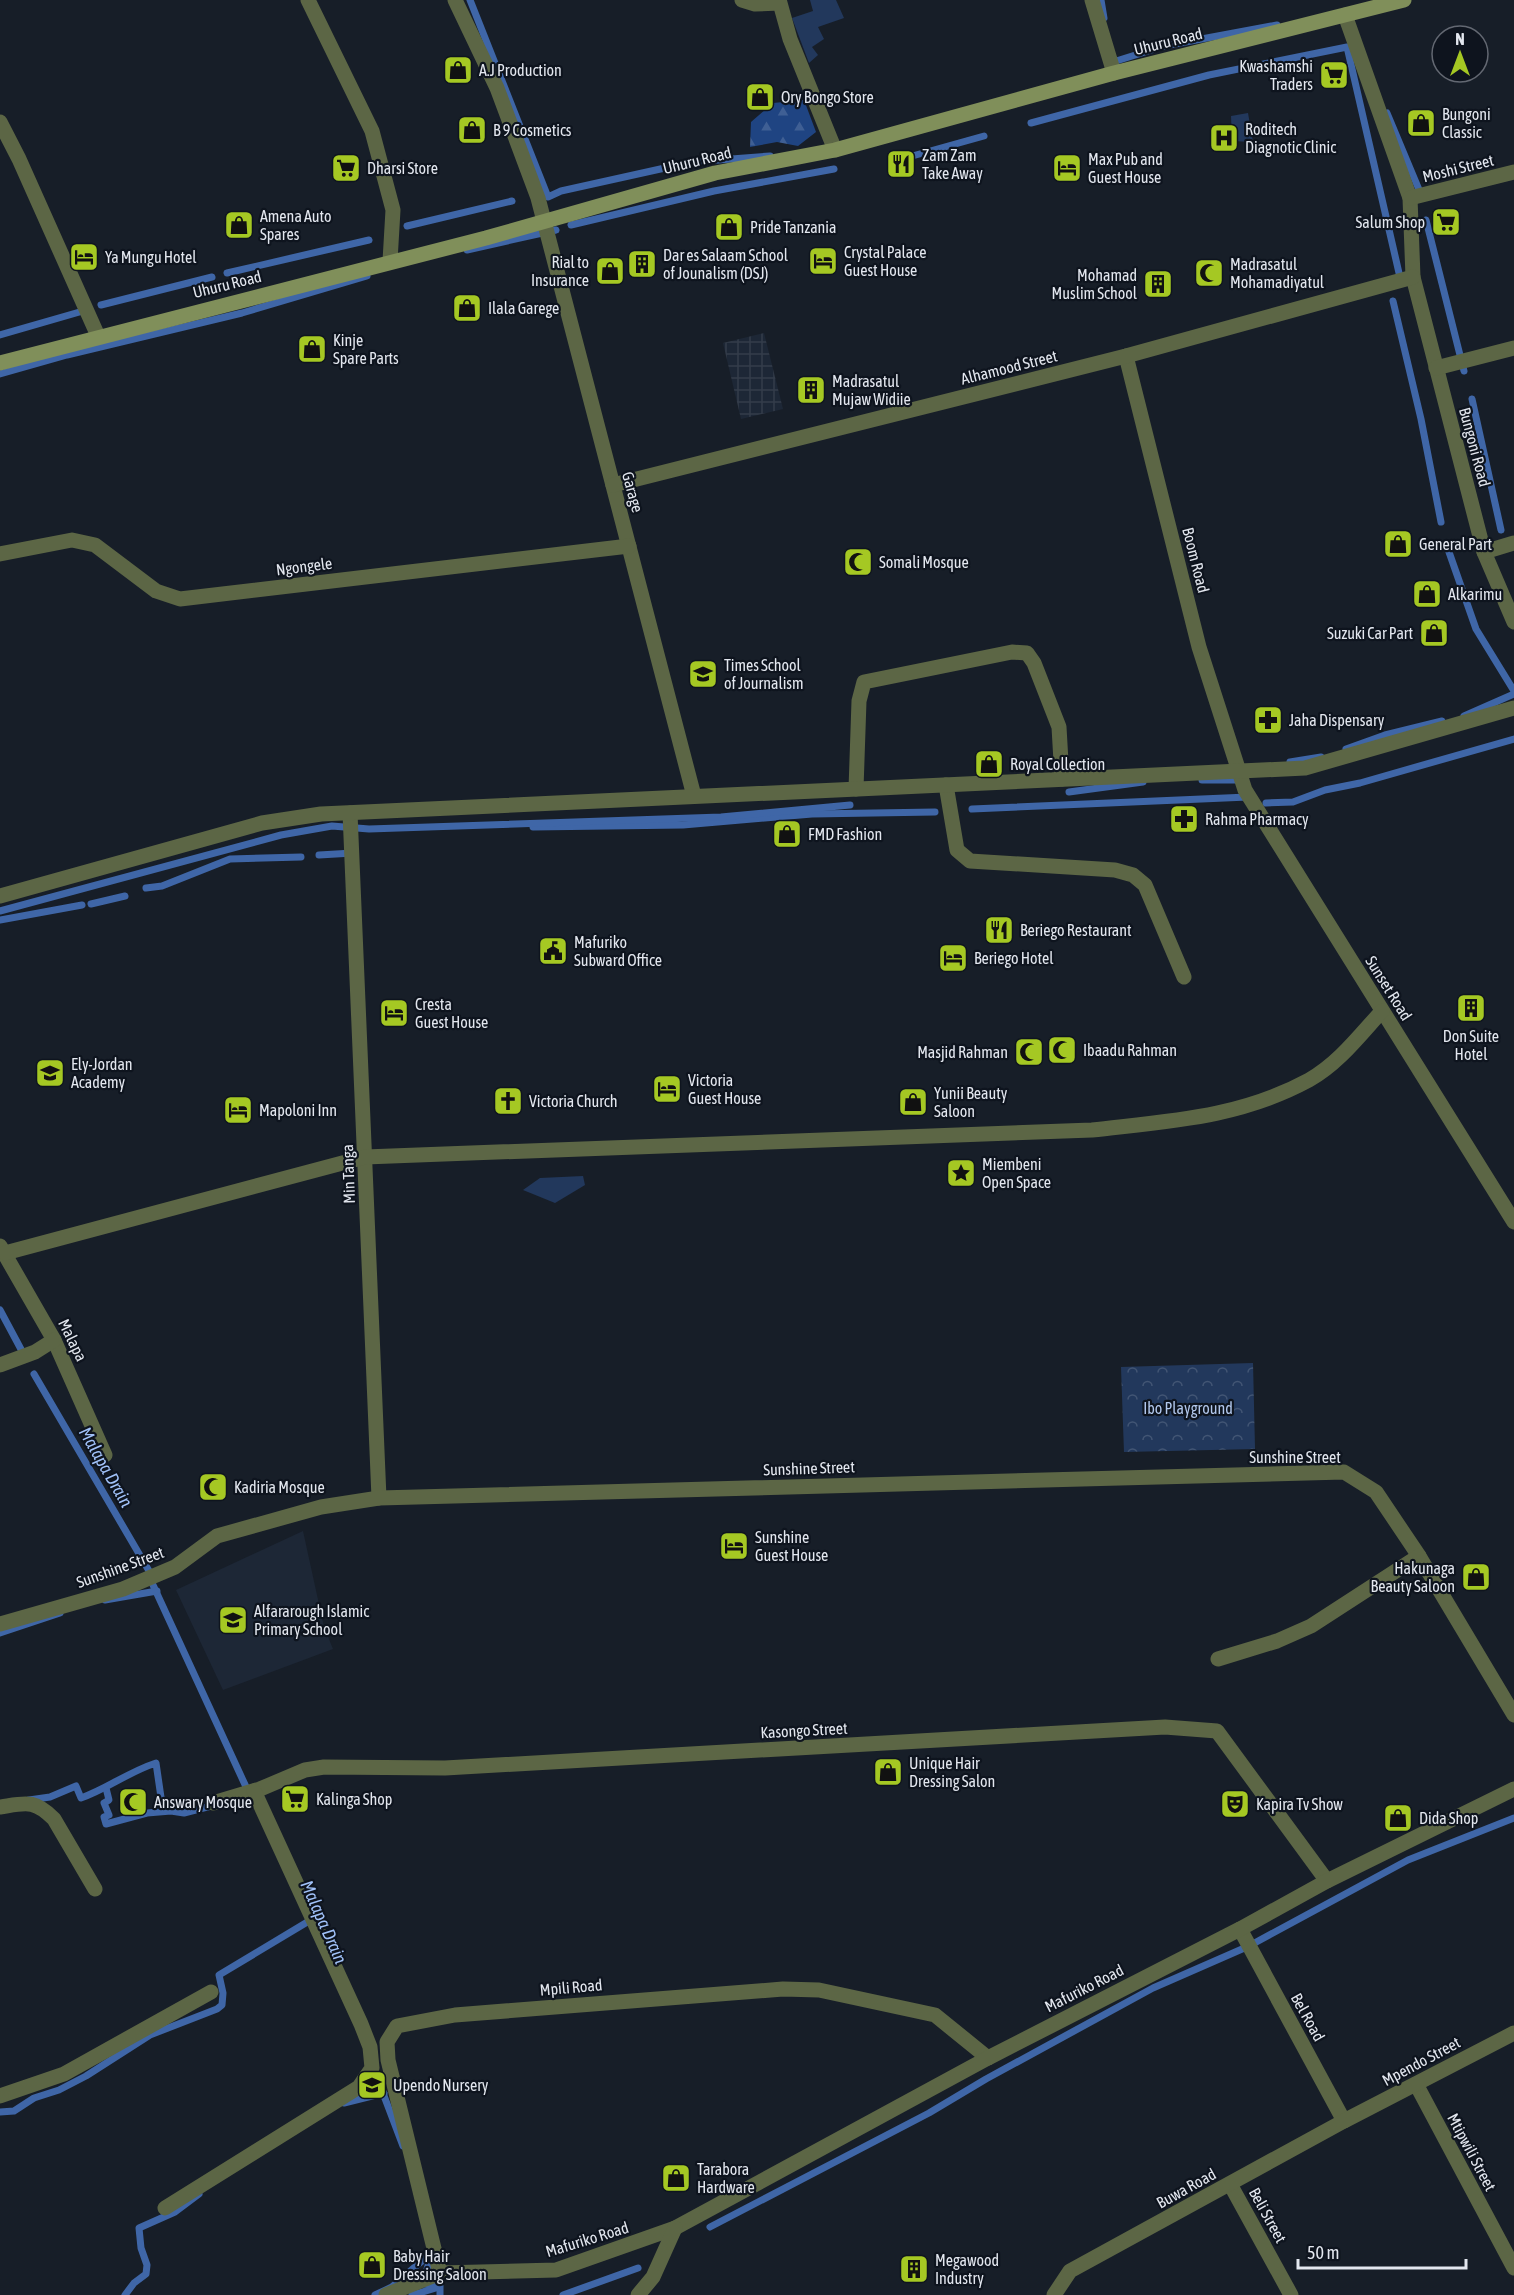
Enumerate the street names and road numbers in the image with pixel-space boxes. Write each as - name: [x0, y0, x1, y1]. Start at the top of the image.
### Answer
- street label: Uhuru Road: [1132, 24, 1204, 58]
- street label: Uhuru Road: [661, 143, 733, 177]
- street label: Moshi Street: [1421, 150, 1496, 186]
- street label: Uhuru Road: [191, 267, 263, 301]
- street label: Alhamood Street: [959, 346, 1059, 388]
- street label: Bungoni Road: [1455, 405, 1494, 489]
- street label: Garage: [618, 470, 647, 515]
- street label: Boom Road: [1179, 525, 1213, 595]
- street label: Ngongele: [275, 554, 333, 579]
- street label: Sunset Road: [1362, 953, 1416, 1023]
- street label: Min Tanga: [338, 1144, 359, 1204]
- street label: Malapa: [54, 1316, 91, 1365]
- street label: Sunshine Street: [1249, 1448, 1341, 1466]
- street label: Sunshine Street: [763, 1457, 855, 1479]
- street label: Sunshine Street: [74, 1543, 166, 1591]
- street label: Kasongo Street: [760, 1719, 848, 1742]
- street label: Mafuriko Road: [1042, 1961, 1126, 2015]
- street label: Mpili Road: [539, 1975, 603, 2000]
- street label: Bel Road: [1288, 1990, 1328, 2044]
- street label: Mpendo Street: [1379, 2033, 1464, 2090]
- street label: Mtipwili Street: [1443, 2110, 1500, 2195]
- street label: Buwa Road: [1153, 2164, 1219, 2212]
- street label: Beli Street: [1246, 2184, 1291, 2246]
- street label: Mafuriko Road: [543, 2218, 631, 2260]

